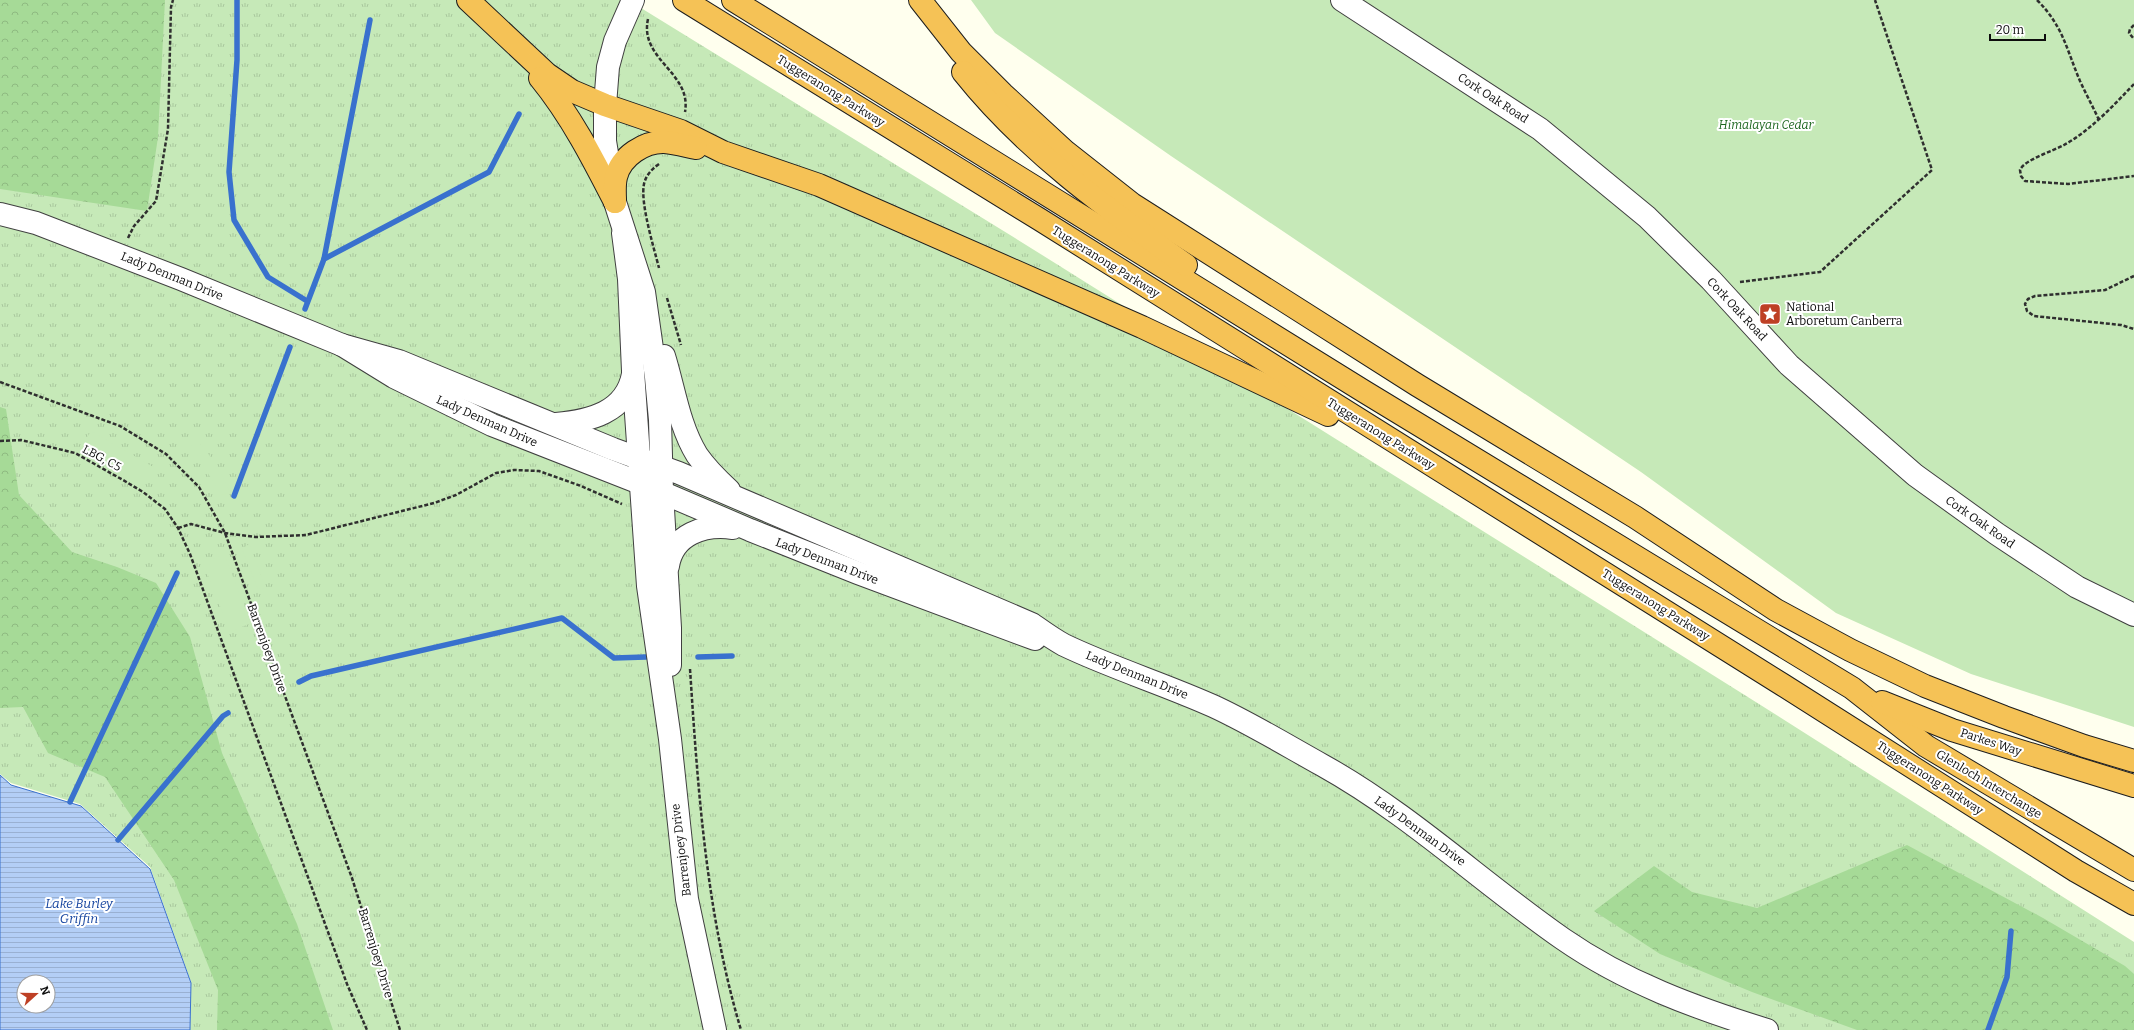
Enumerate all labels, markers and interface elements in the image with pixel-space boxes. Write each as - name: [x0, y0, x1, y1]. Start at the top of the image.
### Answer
- scale bar: [1990, 16, 2045, 42]
- text: 20 m: [1996, 23, 2025, 37]
- street label: Tuggeranong Parkway: [775, 52, 888, 130]
- street label: Cork Oak Road: [1455, 70, 1531, 126]
- park label: Himalayan Cedar: [1719, 118, 1815, 132]
- street label: Tuggeranong Parkway: [1050, 223, 1163, 301]
- street label: Lady Denman Drive: [119, 249, 225, 303]
- street label: Cork Oak Road: [1704, 275, 1770, 343]
- place label: National Arboretum Canberra: [1786, 300, 1903, 328]
- place icon: National Arboretum Canberra: [1757, 301, 1783, 327]
- street label: Lady Denman Drive: [434, 392, 540, 450]
- street label: Tuggeranong Parkway: [1325, 395, 1438, 473]
- street label: LBG, C5: [80, 442, 124, 474]
- street label: Cork Oak Road: [1943, 493, 2017, 551]
- street label: Lady Denman Drive: [774, 535, 880, 587]
- street label: Tuggeranong Parkway: [1600, 566, 1713, 644]
- street label: Barrenjoey Drive: [244, 602, 290, 694]
- street label: Lady Denman Drive: [1084, 648, 1190, 702]
- street label: Parkes Way: [1959, 726, 2024, 759]
- street label: Tuggeranong Parkway: [1874, 738, 1986, 818]
- street label: Glenloch Interchange: [1934, 747, 2044, 821]
- street label: Lady Denman Drive: [1372, 793, 1468, 869]
- street label: Barrenjoey Drive: [668, 803, 694, 897]
- water label: Lake Burley Griffin: [45, 896, 114, 926]
- street label: Barrenjoey Drive: [356, 906, 396, 1000]
- north arrow: [16, 974, 56, 1014]
- text: N: [37, 984, 53, 997]

